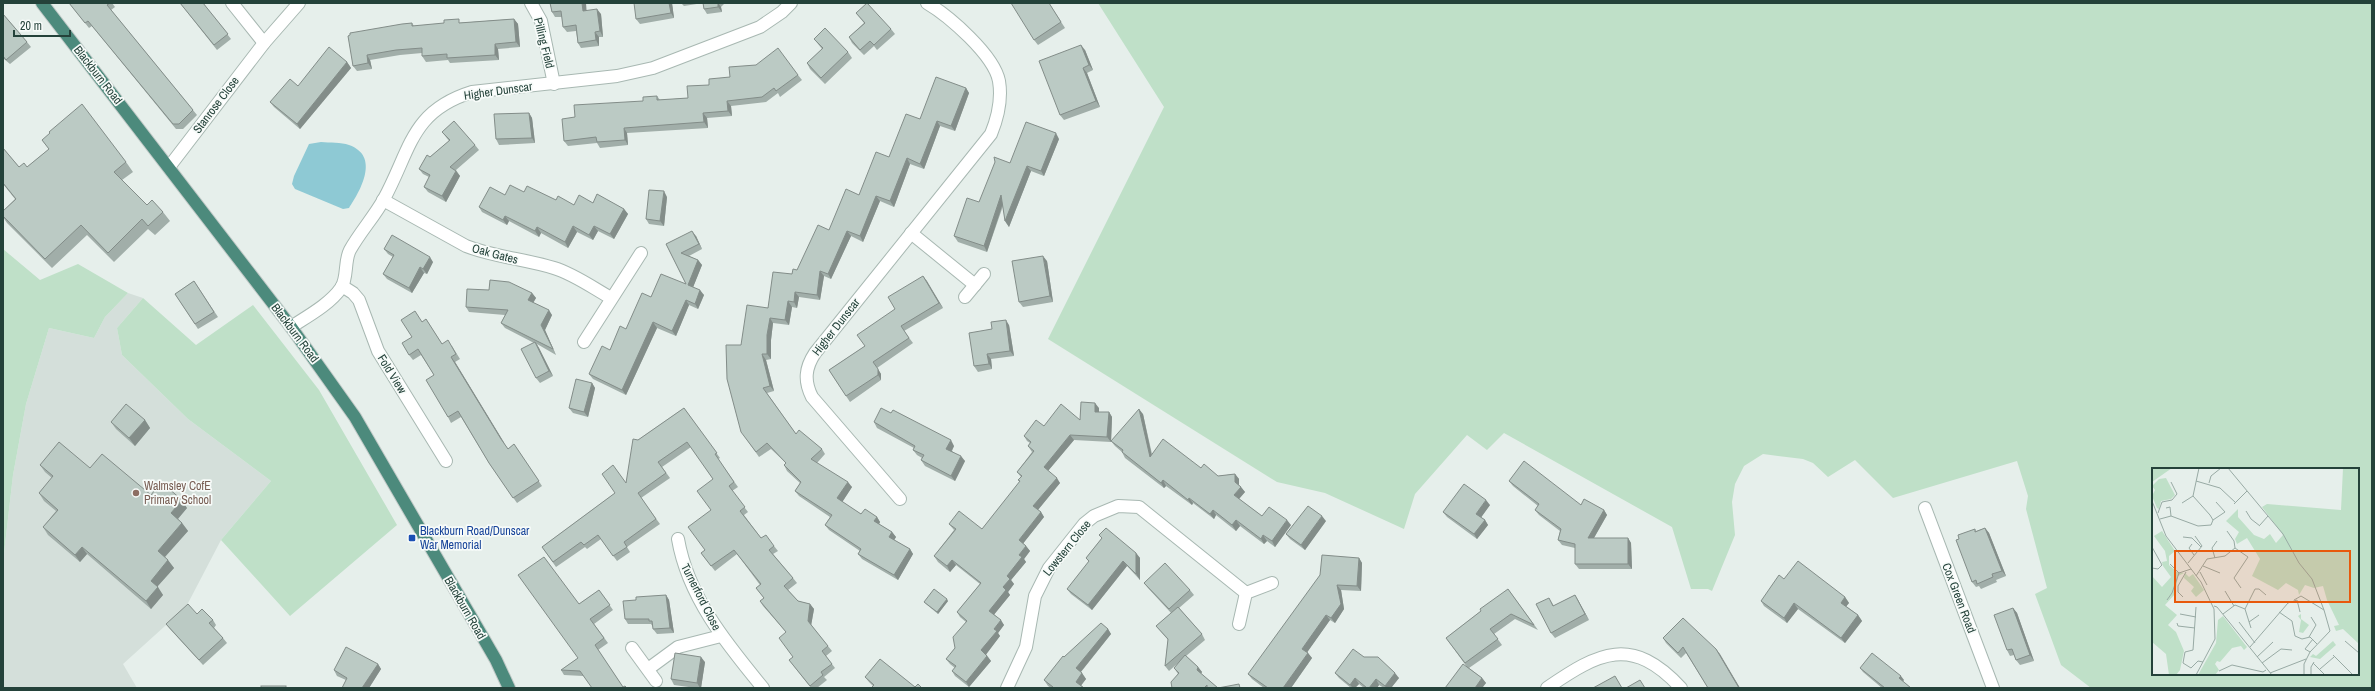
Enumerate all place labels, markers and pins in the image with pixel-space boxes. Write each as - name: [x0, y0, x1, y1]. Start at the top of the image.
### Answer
- place label: Walmsley CofE Primary School: [144, 478, 211, 508]
- marker: Walmsley CofE Primary School: [131, 488, 141, 498]
- place label: Blackburn Road/Dunscar War Memorial: [420, 523, 530, 553]
- marker: Blackburn Road/Dunscar War Memorial: [407, 533, 417, 543]

